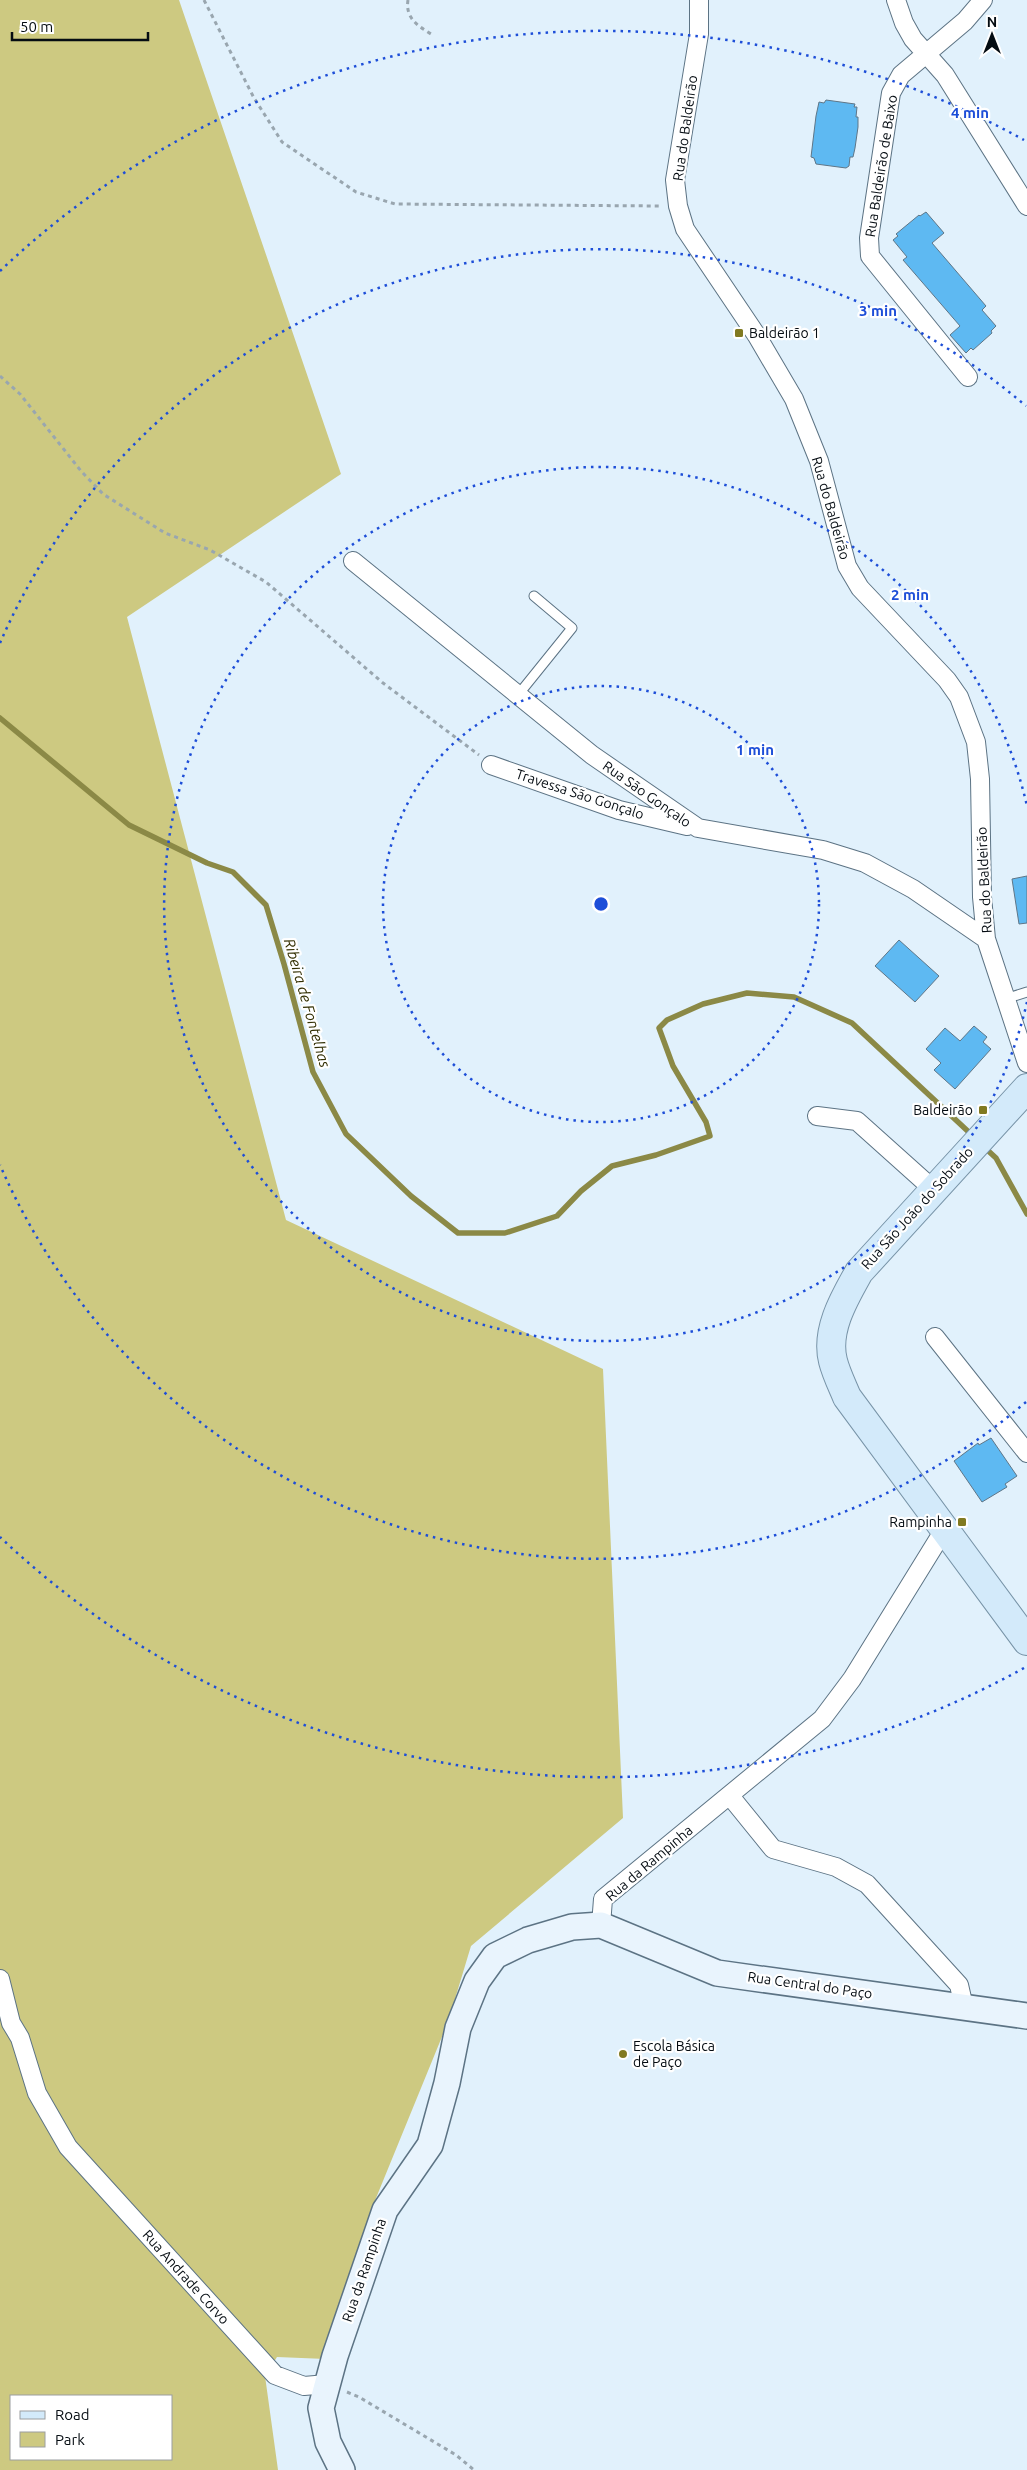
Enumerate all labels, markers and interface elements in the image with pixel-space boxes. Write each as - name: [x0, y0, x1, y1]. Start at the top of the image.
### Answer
- scale bar: [12, 10, 149, 42]
- north arrow: [967, 10, 1017, 60]
- text: N: [987, 14, 997, 30]
- text: 50 m: [20, 18, 53, 35]
- street label: Rua do Baldeirão: [670, 74, 700, 182]
- street label: Rua Baldeirão de Baixo: [862, 94, 900, 238]
- text: 4 min: [951, 104, 989, 121]
- text: 3 min: [859, 302, 897, 319]
- place label: Baldeirão 1: [749, 325, 820, 341]
- marker: Baldeirão 1: [733, 327, 745, 339]
- street label: Rua do Baldeirão: [809, 455, 853, 561]
- text: 2 min: [891, 586, 929, 603]
- text: 1 min: [736, 741, 774, 758]
- street label: Rua São Gonçalo: [600, 758, 694, 830]
- street label: Travessa São Gonçalo: [514, 766, 646, 822]
- street label: Rua do Baldeirão: [973, 826, 995, 934]
- centre of rings: [592, 895, 610, 913]
- water label: Ribeira de Fontelhas: [281, 936, 334, 1070]
- place label: Baldeirão: [913, 1102, 973, 1118]
- marker: Baldeirão: [977, 1104, 989, 1116]
- street label: Rua São João do Sobrado: [858, 1144, 976, 1272]
- place label: Rampinha: [889, 1514, 952, 1530]
- marker: Rampinha: [956, 1516, 968, 1528]
- street label: Rua da Rampinha: [602, 1822, 696, 1904]
- street label: Rua Central do Paço: [747, 1968, 873, 2002]
- place label: Escola Básica de Paço: [633, 2038, 715, 2070]
- marker: Escola Básica de Paço: [617, 2048, 629, 2060]
- street label: Rua da Rampinha: [339, 2216, 389, 2324]
- street label: Rua Andrade Corvo: [139, 2227, 233, 2327]
- legend: [10, 2395, 172, 2460]
- text: Road: [55, 2406, 90, 2423]
- text: Park: [55, 2431, 85, 2448]

